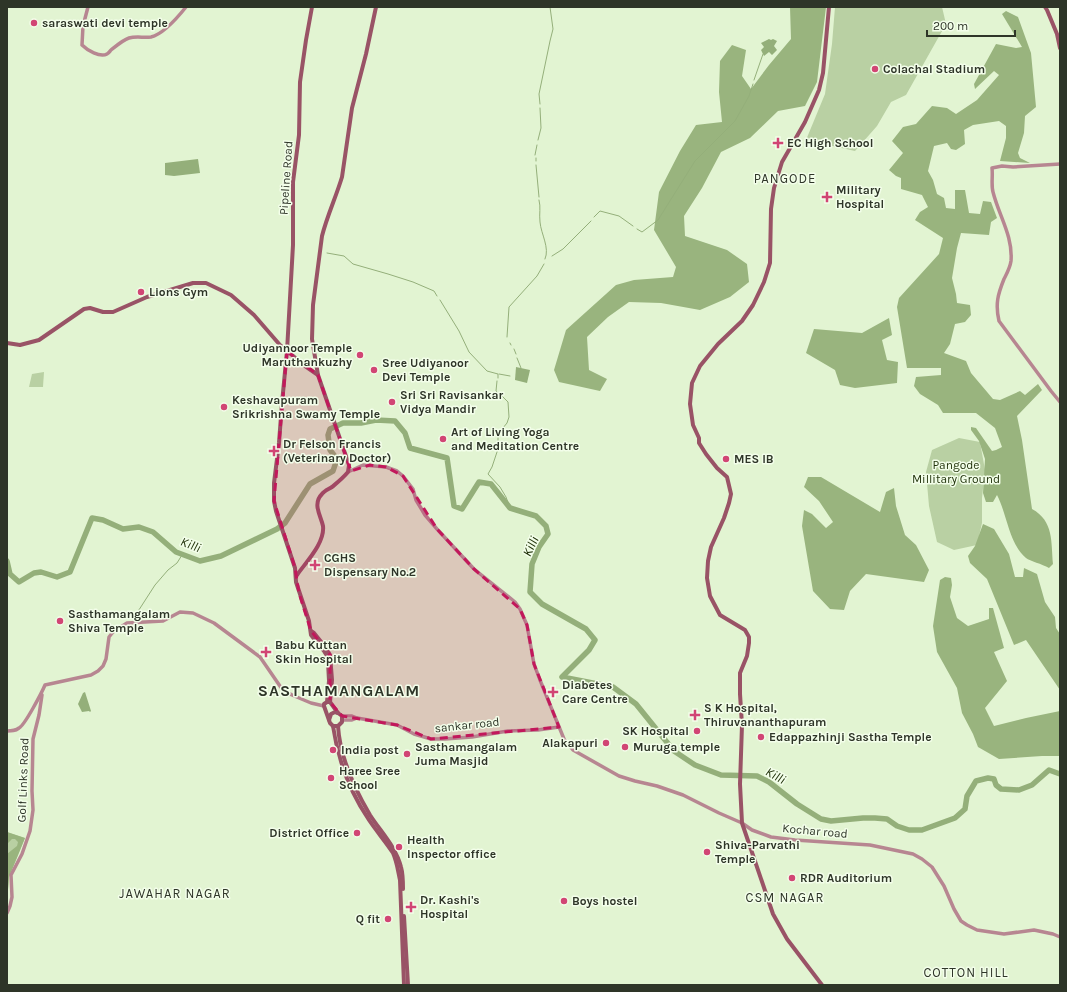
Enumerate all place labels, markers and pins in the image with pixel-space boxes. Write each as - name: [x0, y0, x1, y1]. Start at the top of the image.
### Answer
- place label: saraswati devi temple: [42, 16, 168, 30]
- marker: saraswati devi temple: [29, 18, 39, 28]
- place label: Colachal Stadium: [883, 62, 985, 76]
- marker: Colachal Stadium: [870, 64, 880, 74]
- place label: EC High School: [787, 136, 873, 150]
- marker: EC High School: [772, 137, 784, 149]
- place label: Military Hospital: [836, 183, 884, 211]
- marker: Military Hospital: [821, 191, 833, 203]
- place label: Lions Gym: [149, 285, 208, 299]
- marker: Lions Gym: [136, 287, 146, 297]
- place label: Udiyannoor Temple Maruthankuzhy: [243, 341, 352, 369]
- marker: Udiyannoor Temple Maruthankuzhy: [355, 350, 365, 360]
- place label: Sree Udiyanoor Devi Temple: [382, 356, 469, 384]
- marker: Sree Udiyanoor Devi Temple: [369, 365, 379, 375]
- place label: Sri Sri Ravisankar Vidya Mandir: [400, 388, 504, 416]
- place label: Keshavapuram Srikrishna Swamy Temple: [232, 393, 380, 421]
- marker: Sri Sri Ravisankar Vidya Mandir: [387, 397, 397, 407]
- marker: Keshavapuram Srikrishna Swamy Temple: [219, 402, 229, 412]
- place label: Art of Living Yoga and Meditation Centre: [451, 425, 579, 453]
- marker: Art of Living Yoga and Meditation Centre: [438, 434, 448, 444]
- place label: Dr Felson Francis (Veterinary Doctor): [283, 437, 391, 465]
- marker: Dr Felson Francis (Veterinary Doctor): [268, 445, 280, 457]
- place label: MES IB: [734, 452, 774, 466]
- marker: MES IB: [721, 454, 731, 464]
- place label: CGHS Dispensary No.2: [324, 551, 416, 579]
- marker: CGHS Dispensary No.2: [309, 559, 321, 571]
- place label: Sasthamangalam Shiva Temple: [68, 607, 170, 635]
- marker: Sasthamangalam Shiva Temple: [55, 616, 65, 626]
- place label: Babu Kuttan Skin Hospital: [275, 638, 352, 666]
- marker: Babu Kuttan Skin Hospital: [260, 646, 272, 658]
- place label: Diabetes Care Centre: [562, 678, 628, 706]
- marker: Diabetes Care Centre: [547, 686, 559, 698]
- place label: S K Hospital, Thiruvananthapuram: [704, 701, 826, 729]
- marker: S K Hospital, Thiruvananthapuram: [689, 709, 701, 721]
- place label: SK Hospital: [622, 724, 689, 738]
- marker: SK Hospital: [692, 726, 702, 736]
- place label: Edappazhinji Sastha Temple: [769, 730, 932, 744]
- marker: Edappazhinji Sastha Temple: [756, 732, 766, 742]
- place label: Alakapuri: [542, 736, 598, 750]
- marker: Alakapuri: [601, 738, 611, 748]
- place label: Sasthamangalam Juma Masjid: [415, 740, 517, 768]
- place label: Muruga temple: [633, 740, 720, 754]
- marker: Muruga temple: [620, 742, 630, 752]
- place label: India post: [341, 743, 399, 757]
- marker: India post: [328, 745, 338, 755]
- marker: Sasthamangalam Juma Masjid: [402, 749, 412, 759]
- place label: Haree Sree School: [339, 764, 400, 792]
- marker: Haree Sree School: [326, 773, 336, 783]
- place label: District Office: [269, 826, 349, 840]
- marker: District Office: [352, 828, 362, 838]
- place label: Health Inspector office: [407, 833, 496, 861]
- place label: Shiva-Parvathi Temple: [715, 838, 800, 866]
- marker: Health Inspector office: [394, 842, 404, 852]
- marker: Shiva-Parvathi Temple: [702, 847, 712, 857]
- place label: RDR Auditorium: [800, 871, 892, 885]
- marker: RDR Auditorium: [787, 873, 797, 883]
- place label: Dr. Kashi's Hospital: [420, 893, 480, 921]
- place label: Boys hostel: [572, 894, 637, 908]
- marker: Boys hostel: [559, 896, 569, 906]
- marker: Dr. Kashi's Hospital: [405, 901, 417, 913]
- place label: Q fit: [356, 912, 380, 926]
- marker: Q fit: [383, 914, 393, 924]

